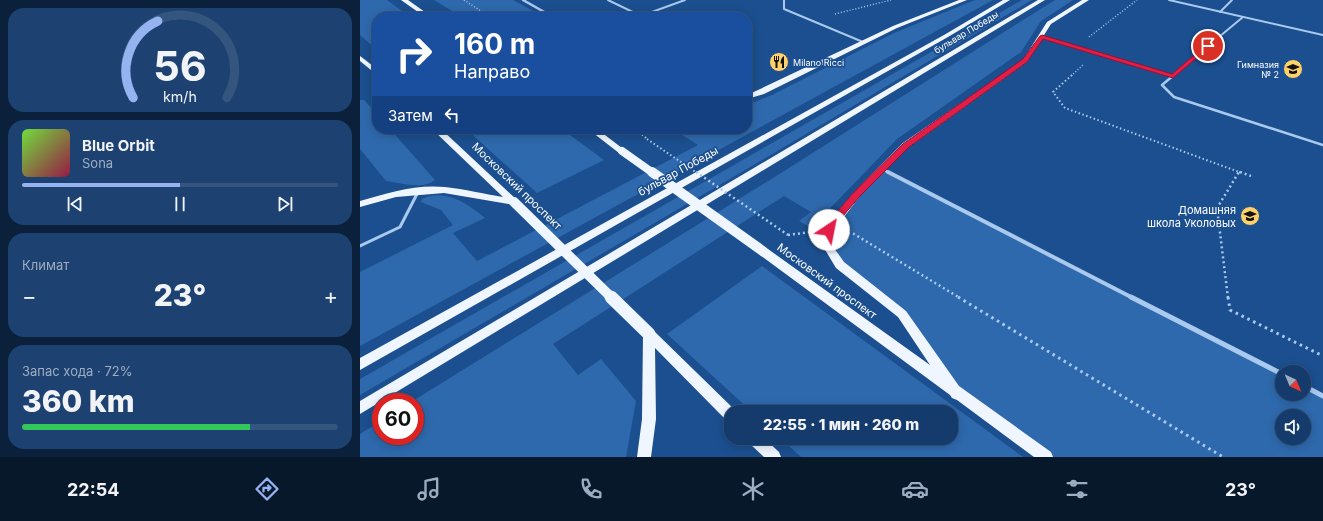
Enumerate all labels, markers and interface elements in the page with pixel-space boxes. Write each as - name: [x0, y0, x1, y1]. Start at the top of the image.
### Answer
- street label: бульвар Победы: [932, 8, 1000, 56]
- text: 160 m: [454, 27, 535, 61]
- icon: right: [388, 28, 440, 80]
- pin: [1191, 29, 1225, 63]
- icon: arrive: [1197, 35, 1219, 57]
- text: 56: [153, 41, 207, 91]
- restaurant icon: Milano Ricci: [768, 51, 790, 73]
- place label: Milano Ricci: [793, 57, 844, 68]
- school or university icon: Гимназия № 2: [1282, 58, 1304, 80]
- place label: Гимназия № 2: [1237, 59, 1279, 80]
- text: Направо: [454, 61, 530, 82]
- text: km/h: [163, 88, 197, 105]
- icon: left: [441, 104, 463, 126]
- text: Затем: [388, 106, 433, 125]
- text: Blue Orbit: [82, 136, 155, 155]
- street label: Московский проспект: [469, 139, 566, 233]
- street label: бульвар Победы: [635, 143, 721, 199]
- text: Sona: [82, 155, 113, 171]
- icon: previous: [64, 193, 86, 215]
- icon: pause: [169, 193, 191, 215]
- icon: next: [274, 193, 296, 215]
- place label: Домашняя школа Уколовых: [1147, 203, 1236, 230]
- school or university icon: Домашняя школа Уколовых: [1239, 205, 1261, 227]
- position arrow: [808, 209, 850, 251]
- street label: Московский проспект: [774, 240, 880, 322]
- text: Климат: [22, 257, 69, 273]
- text: 23°: [154, 277, 206, 313]
- text: −: [22, 283, 37, 309]
- text: +: [323, 283, 338, 309]
- text: Запас хода · 72%: [22, 363, 133, 379]
- north arrow: [1275, 365, 1311, 401]
- map controls: [1275, 365, 1311, 445]
- text: 360 km: [22, 383, 134, 419]
- speed limit sign: 60: [372, 393, 424, 445]
- button: sound: [1275, 409, 1311, 445]
- text: 22:55 · 1 мин · 260 m: [763, 415, 919, 434]
- icon: directions: [253, 475, 281, 503]
- icon: music: [415, 475, 443, 503]
- icon: phone: [577, 475, 605, 503]
- icon: climate: [739, 475, 767, 503]
- icon: car: [901, 475, 929, 503]
- icon: filters: [1063, 475, 1091, 503]
- text: 22:54: [67, 479, 119, 500]
- text: 23°: [1225, 479, 1256, 500]

